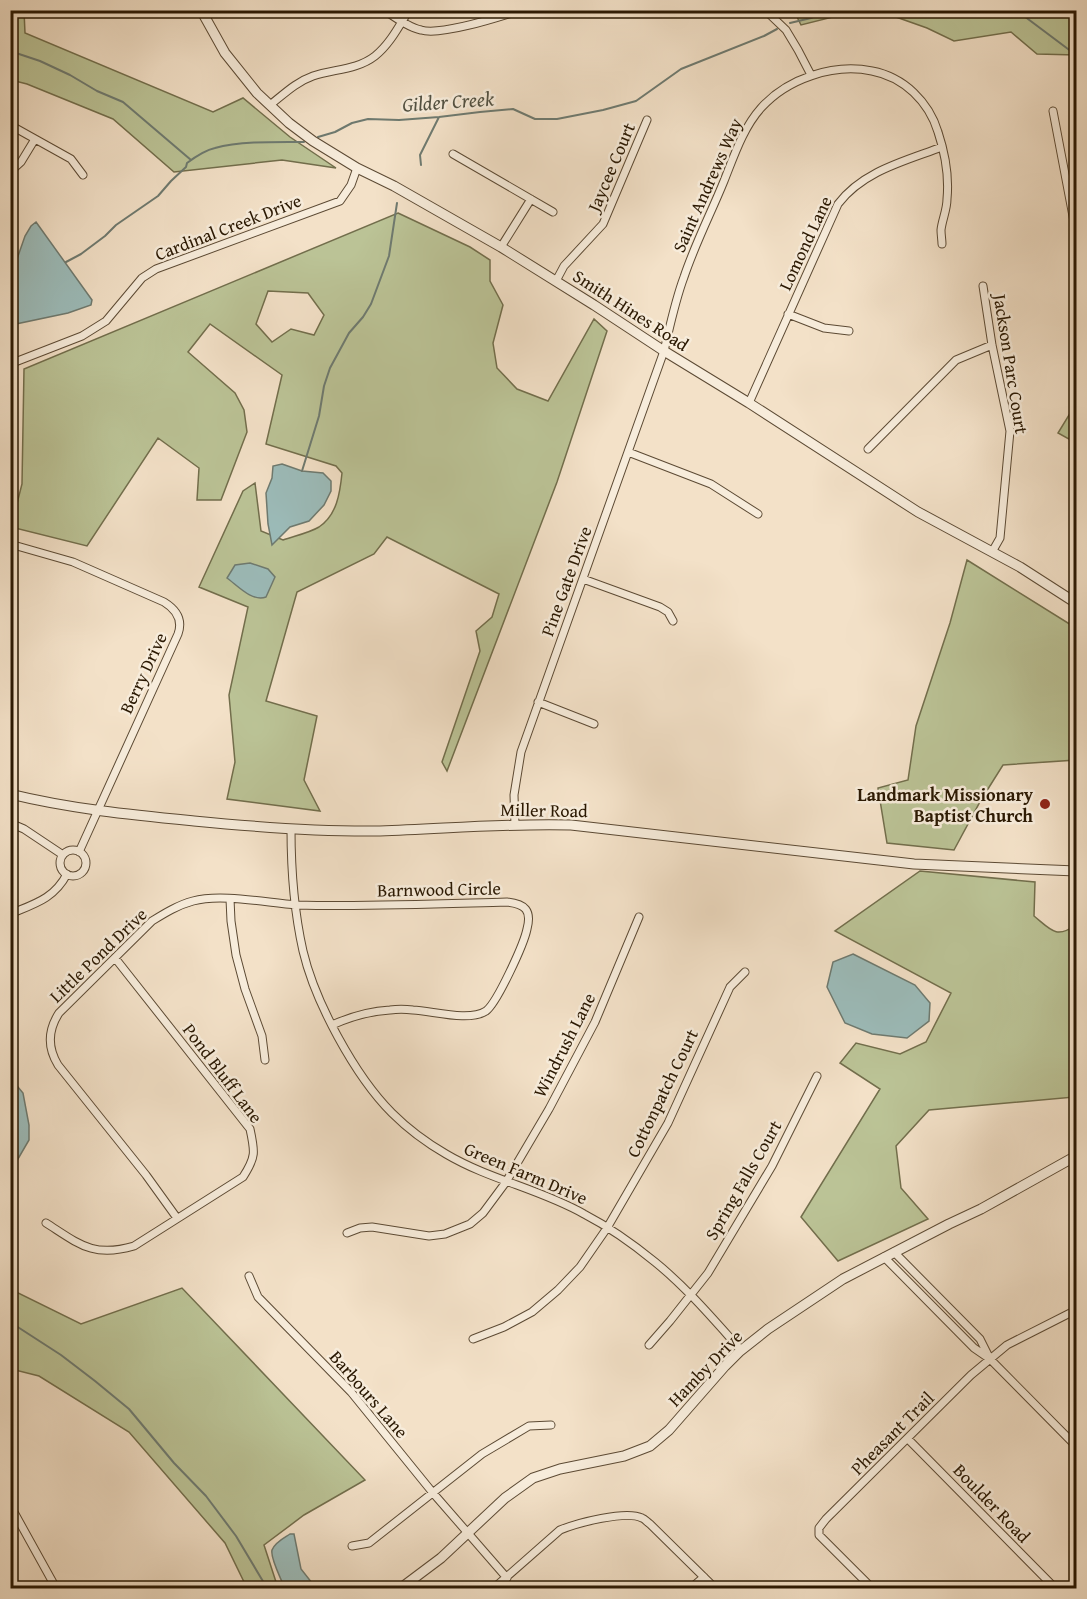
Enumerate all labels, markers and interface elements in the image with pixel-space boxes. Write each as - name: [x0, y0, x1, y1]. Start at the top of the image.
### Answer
- water label: Gilder Creek: [401, 83, 496, 119]
- street label: Saint Andrews Way: [665, 113, 749, 257]
- street label: Jaycee Court: [579, 118, 642, 218]
- street label: Cardinal Creek Drive: [151, 187, 305, 267]
- street label: Lomond Lane: [771, 191, 839, 295]
- street label: Smith Hines Road: [568, 262, 695, 358]
- street label: Jackson Parc Court: [986, 290, 1035, 436]
- street label: Pine Gate Drive: [534, 522, 598, 640]
- street label: Berry Drive: [112, 628, 174, 718]
- place label: Landmark Missionary Baptist Church: [857, 781, 1034, 829]
- street label: Miller Road: [500, 796, 588, 824]
- marker: Landmark Missionary Baptist Church: [1038, 797, 1052, 811]
- street label: Barnwood Circle: [377, 874, 501, 904]
- street label: Little Pond Drive: [43, 901, 153, 1009]
- street label: Windrush Lane: [526, 988, 602, 1102]
- street label: Pond Bluff Lane: [176, 1017, 270, 1129]
- street label: Cottonpatch Court: [619, 1024, 705, 1162]
- street label: Spring Falls Court: [698, 1115, 789, 1245]
- street label: Green Farm Drive: [460, 1135, 592, 1211]
- street label: Hamby Drive: [661, 1323, 749, 1413]
- street label: Barbours Lane: [323, 1344, 415, 1444]
- street label: Pheasant Trail: [844, 1385, 940, 1481]
- street label: Boulder Road: [947, 1457, 1037, 1549]

